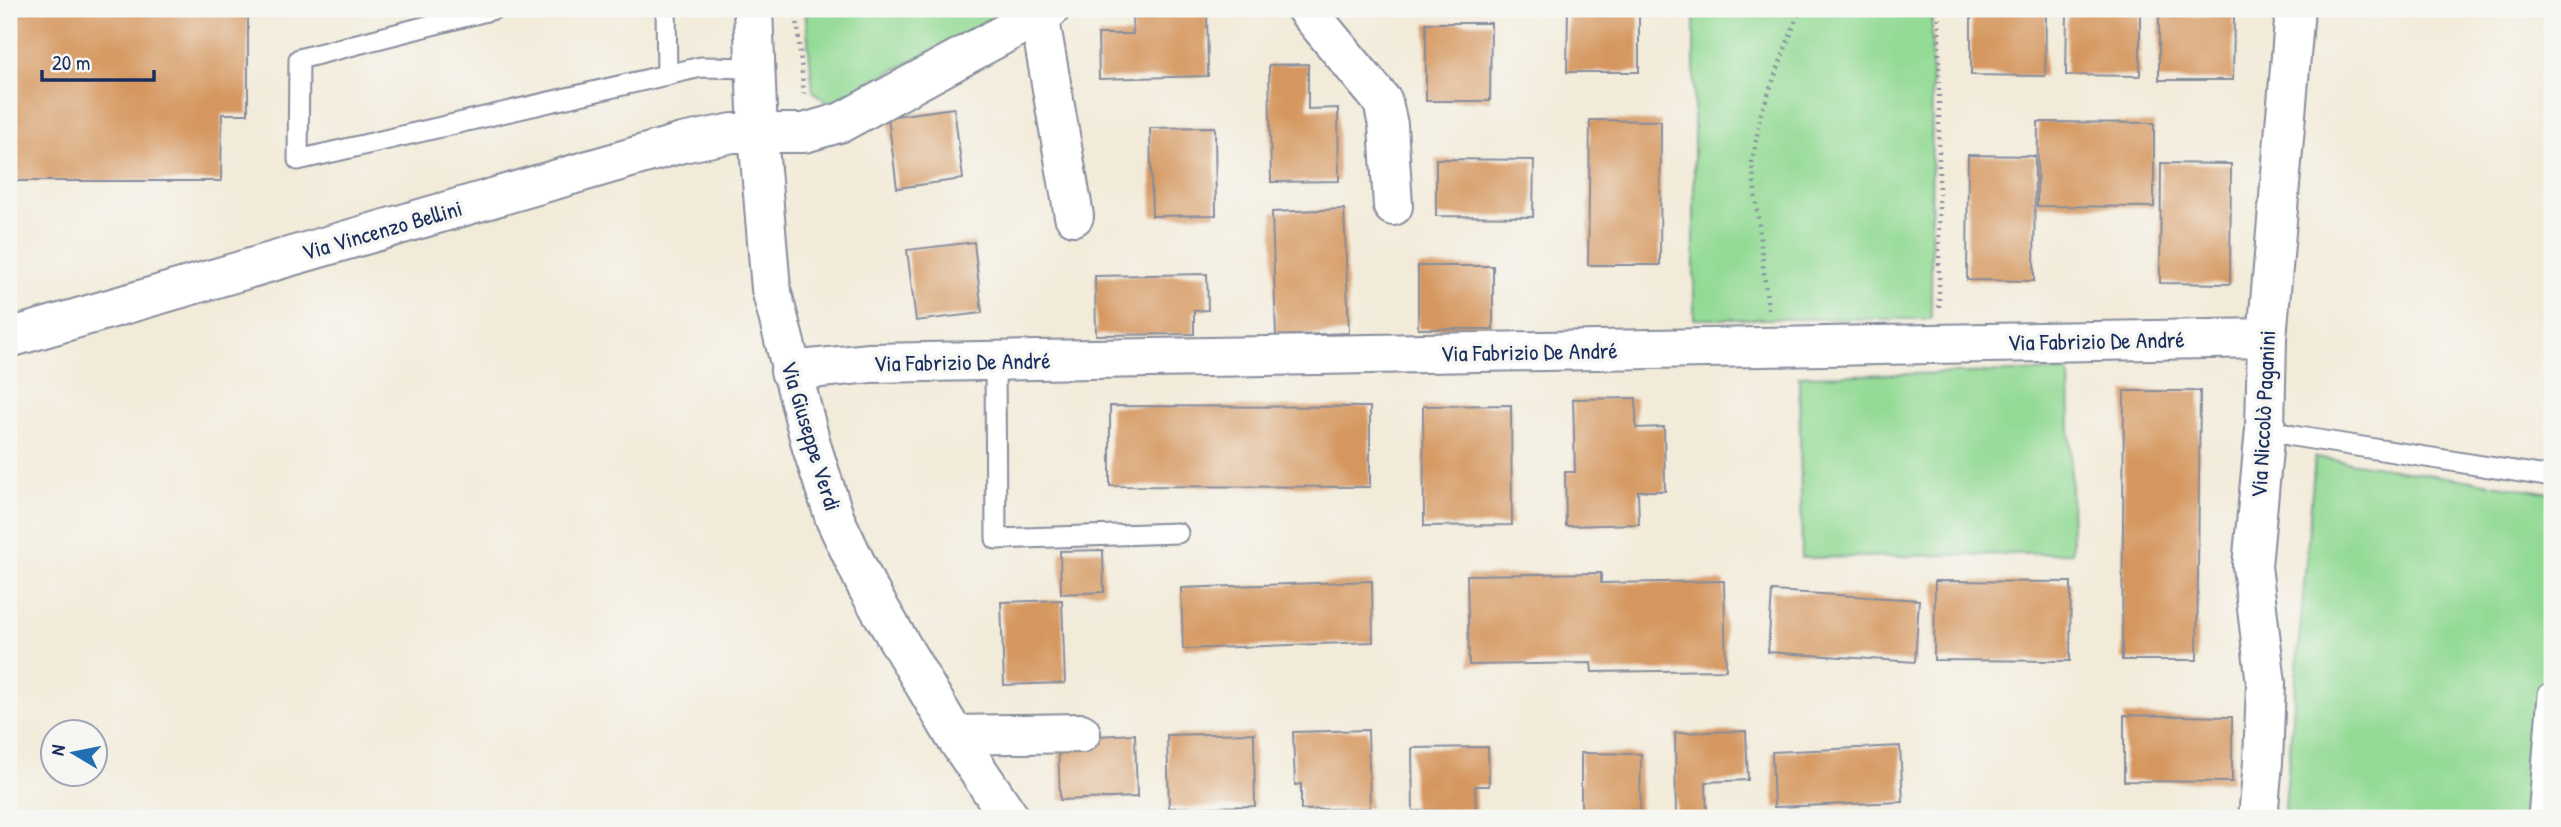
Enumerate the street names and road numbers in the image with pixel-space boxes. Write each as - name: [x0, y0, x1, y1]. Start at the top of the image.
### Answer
- street label: Via Vincenzo Bellini: [298, 192, 466, 267]
- street label: Via Fabrizio De André: [2007, 323, 2185, 358]
- street label: Via Niccolò Paganini: [2243, 329, 2282, 499]
- street label: Via Fabrizio De André: [1440, 334, 1618, 369]
- street label: Via Fabrizio De André: [873, 344, 1051, 379]
- street label: Via Giuseppe Verdi: [774, 357, 849, 514]

